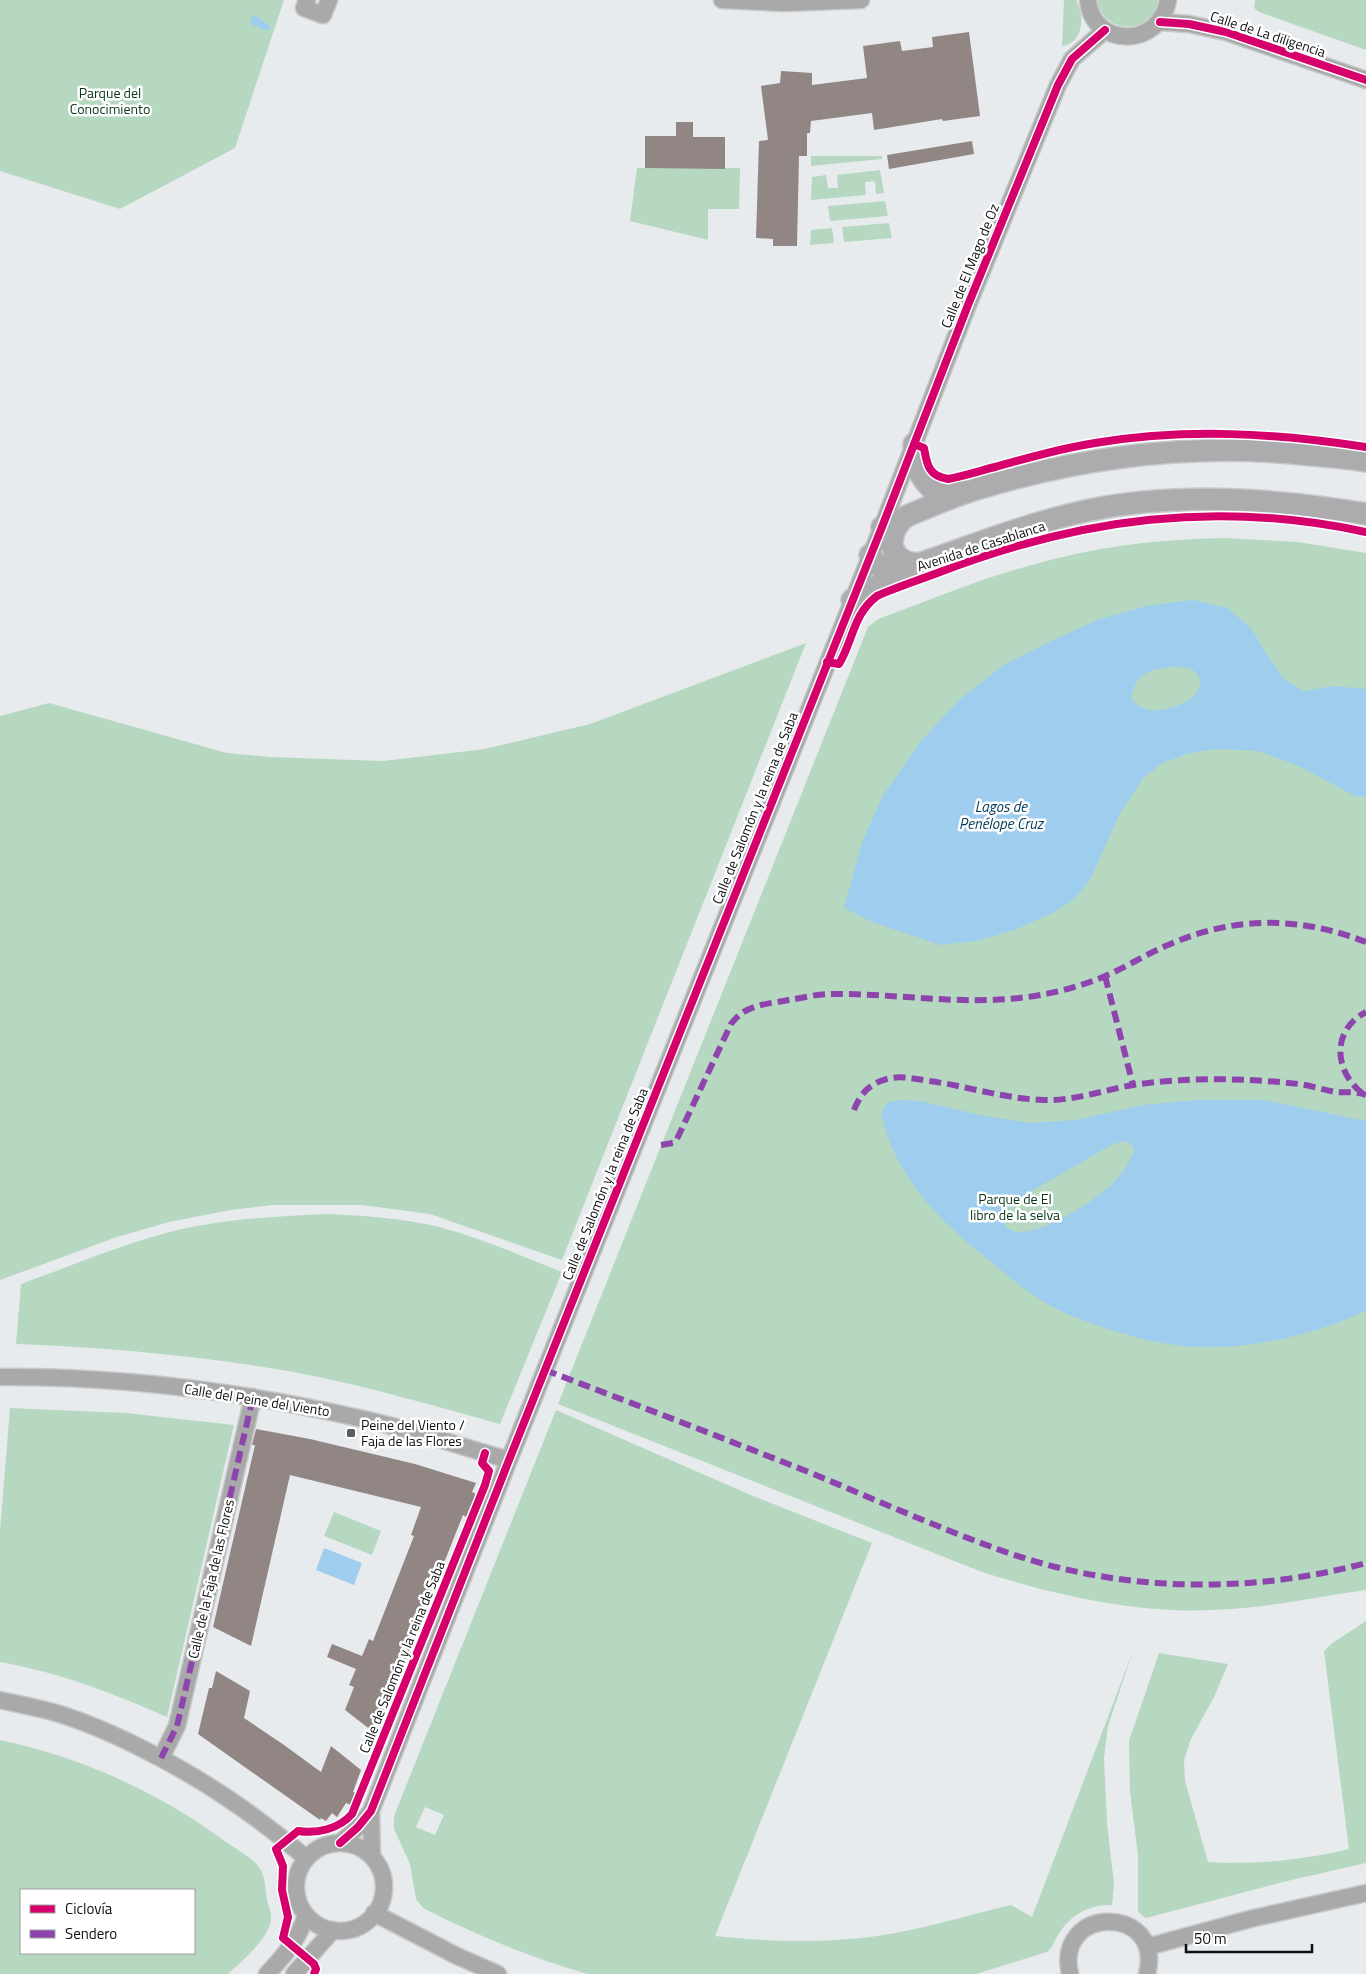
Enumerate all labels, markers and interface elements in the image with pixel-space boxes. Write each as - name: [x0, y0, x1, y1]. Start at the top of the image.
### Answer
- street label: Calle de La diligencia: [1208, 5, 1329, 62]
- park label: Parque del Conocimiento: [70, 82, 150, 119]
- street label: Calle de El Mago de Oz: [935, 200, 1004, 331]
- street label: Avenida de Casablanca: [914, 515, 1048, 576]
- street label: Calle de Salomón y la reina de Saba: [706, 708, 803, 907]
- water label: Lagos de Penélope Cruz: [959, 795, 1045, 835]
- street label: Calle de Salomón y la reina de Saba: [556, 1084, 653, 1283]
- park label: Parque de El libro de la selva: [970, 1188, 1060, 1225]
- street label: Calle del Peine del Viento: [183, 1378, 331, 1421]
- place label: Peine del Viento / Faja de las Flores: [361, 1414, 465, 1451]
- marker: Peine del Viento / Faja de las Flores: [345, 1427, 357, 1439]
- street label: Calle de la Faja de las Flores: [182, 1497, 239, 1661]
- street label: Calle de Salomón y la reina de Saba: [353, 1557, 450, 1756]
- legend: [20, 1889, 195, 1954]
- text: Ciclovía: [65, 1897, 113, 1920]
- text: Sendero: [65, 1922, 117, 1945]
- scale bar: [1186, 1922, 1312, 1954]
- text: 50 m: [1194, 1927, 1227, 1950]

